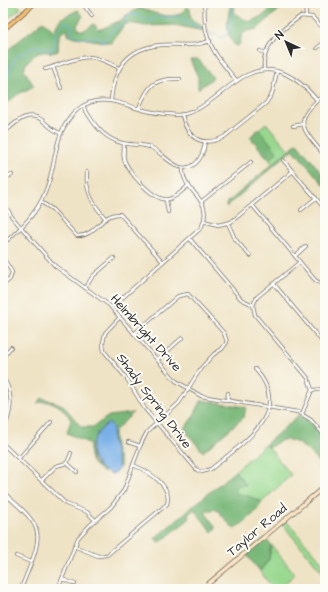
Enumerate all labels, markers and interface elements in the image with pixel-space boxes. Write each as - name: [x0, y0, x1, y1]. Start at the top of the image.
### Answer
- north arrow: [266, 22, 306, 62]
- text: N: [272, 27, 287, 43]
- street label: Helmbright Drive: [106, 290, 186, 376]
- street label: Shady Spring Drive: [111, 350, 196, 453]
- street label: Taylor Road: [223, 499, 292, 561]

